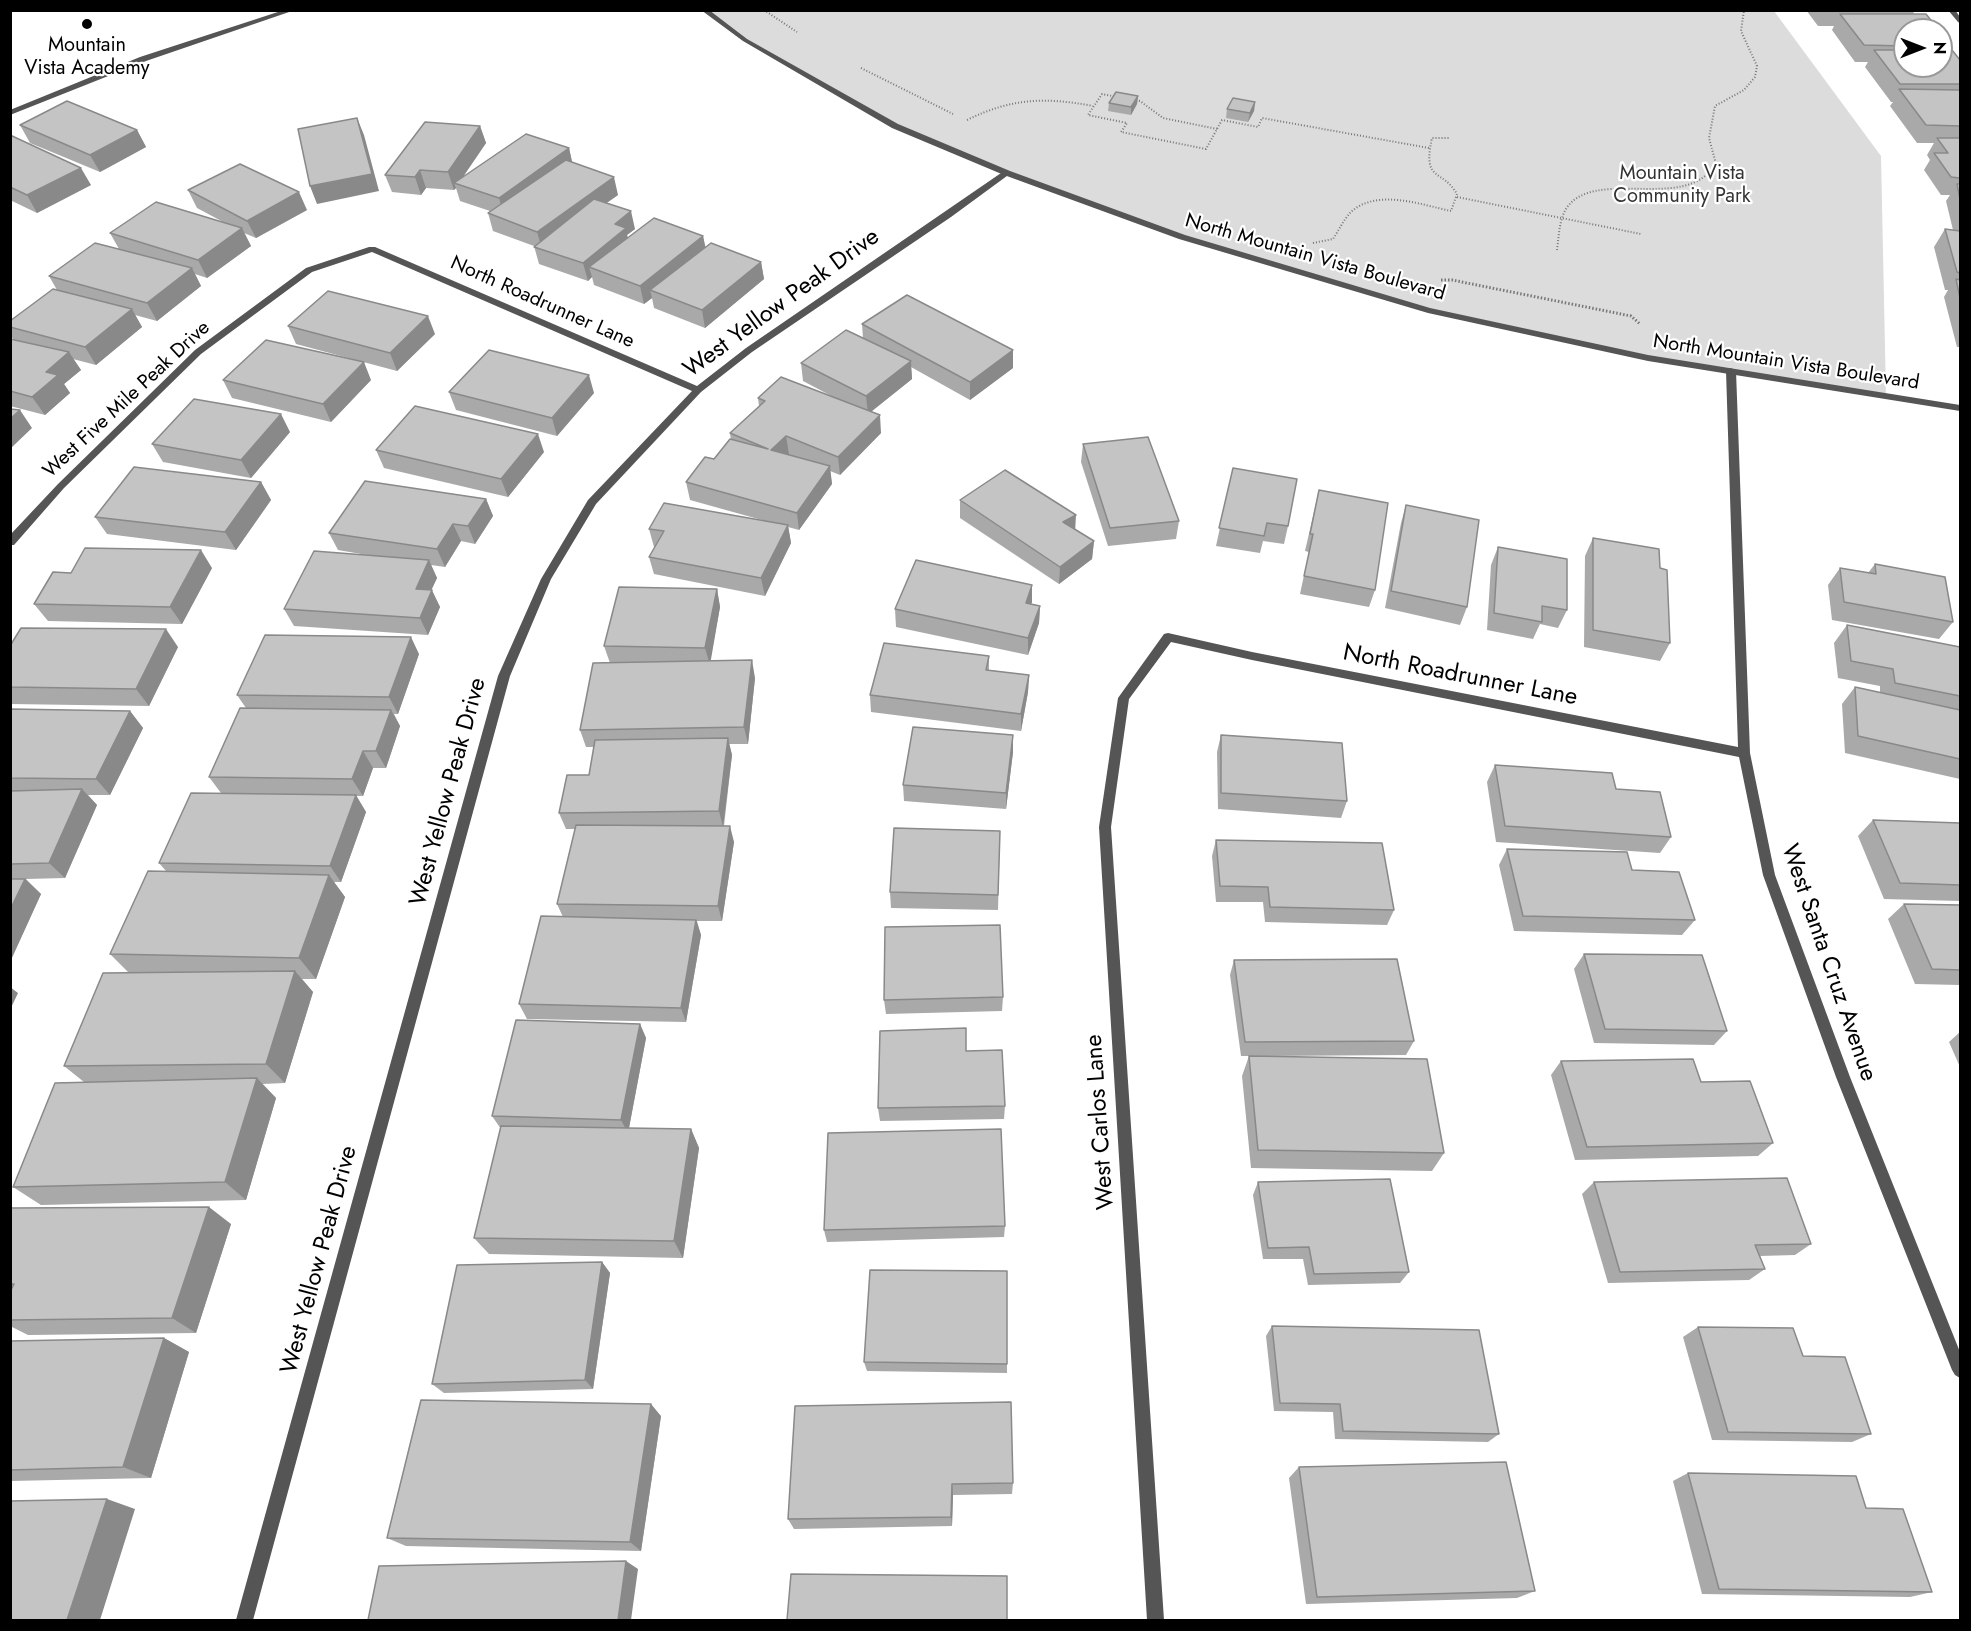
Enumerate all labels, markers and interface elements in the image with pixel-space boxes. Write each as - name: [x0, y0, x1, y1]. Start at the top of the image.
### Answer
- marker: Mountain Vista Academy: [80, 17, 94, 31]
- north arrow: [1893, 18, 1953, 78]
- place label: Mountain Vista Academy: [24, 34, 150, 81]
- text: N: [1928, 42, 1951, 54]
- park label: Mountain Vista Community Park: [1613, 162, 1751, 209]
- street label: North Mountain Vista Boulevard: [1182, 209, 1448, 307]
- street label: West Yellow Peak Drive: [678, 223, 886, 385]
- street label: North Roadrunner Lane: [446, 252, 638, 354]
- street label: West Five Mile Peak Drive: [39, 316, 215, 484]
- street label: North Mountain Vista Boulevard: [1651, 330, 1921, 396]
- street label: North Roadrunner Lane: [1340, 639, 1580, 713]
- street label: West Yellow Peak Drive: [405, 675, 493, 909]
- street label: West Santa Cruz Avenue: [1774, 841, 1882, 1085]
- street label: West Carlos Lane: [1081, 1033, 1121, 1211]
- street label: West Yellow Peak Drive: [276, 1143, 364, 1377]

